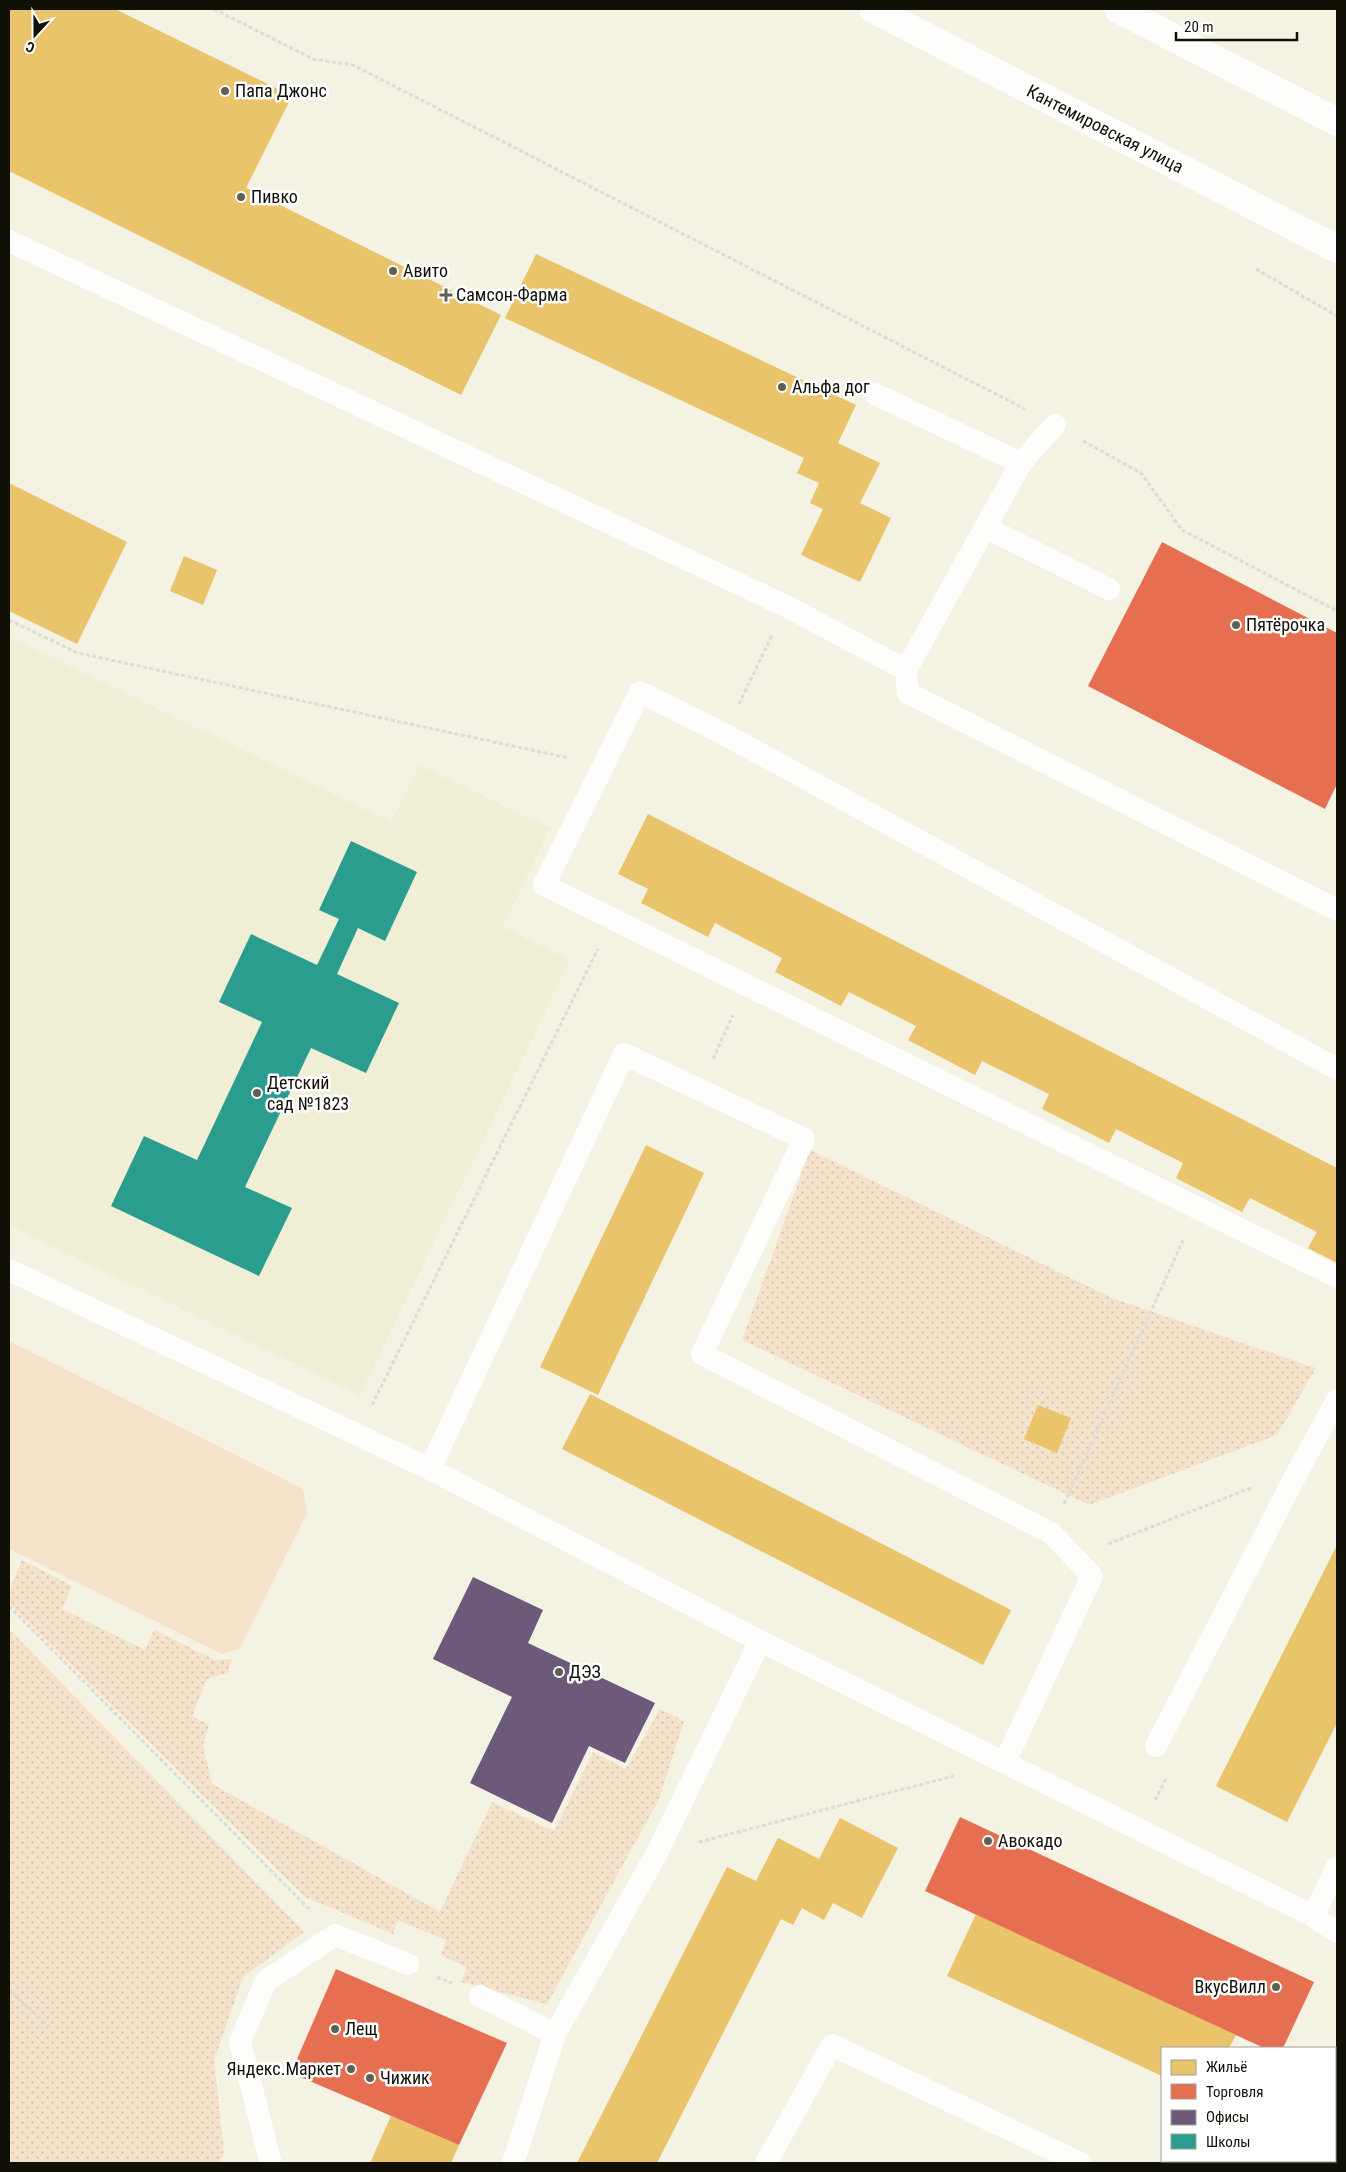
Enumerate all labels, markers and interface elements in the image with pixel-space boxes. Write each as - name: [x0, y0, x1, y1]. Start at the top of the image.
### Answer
- north arrow: [10, 10, 60, 60]
- scale bar: [1176, 10, 1297, 42]
- text: 20 m: [1184, 18, 1214, 36]
- text: С: [24, 38, 37, 56]
- place label: Папа Джонс: [235, 80, 327, 101]
- street label: Кантемировская улица: [1023, 80, 1187, 177]
- marker: Папа Джонс: [219, 85, 231, 97]
- place label: Пивко: [251, 186, 298, 207]
- marker: Пивко: [235, 191, 247, 203]
- place label: Авито: [403, 260, 448, 281]
- marker: Авито: [387, 265, 399, 277]
- place label: Самсон-Фарма: [456, 284, 567, 305]
- marker: Самсон-Фарма: [440, 289, 452, 301]
- place label: Альфа дог: [792, 376, 870, 397]
- marker: Альфа дог: [776, 381, 788, 393]
- place label: Пятёрочка: [1246, 614, 1325, 635]
- marker: Пятёрочка: [1230, 619, 1242, 631]
- place label: Детский сад №1823: [267, 1072, 349, 1114]
- marker: Детский сад №1823: [251, 1087, 263, 1099]
- place label: ДЭЗ: [569, 1661, 601, 1682]
- marker: ДЭЗ: [553, 1666, 565, 1678]
- place label: Авокадо: [998, 1830, 1062, 1851]
- marker: Авокадо: [982, 1835, 994, 1847]
- place label: ВкусВилл: [1194, 1976, 1266, 1997]
- marker: ВкусВилл: [1270, 1981, 1282, 1993]
- place label: Лещ: [345, 2018, 378, 2039]
- marker: Лещ: [329, 2023, 341, 2035]
- legend: [1161, 2047, 1336, 2162]
- place label: Яндекс.Маркет: [226, 2058, 341, 2079]
- text: Жильё: [1206, 2058, 1247, 2076]
- marker: Яндекс.Маркет: [345, 2063, 357, 2075]
- place label: Чижик: [380, 2067, 430, 2088]
- marker: Чижик: [364, 2072, 376, 2084]
- text: Торговля: [1206, 2083, 1263, 2101]
- text: Офисы: [1206, 2108, 1249, 2126]
- text: Школы: [1206, 2133, 1251, 2151]

